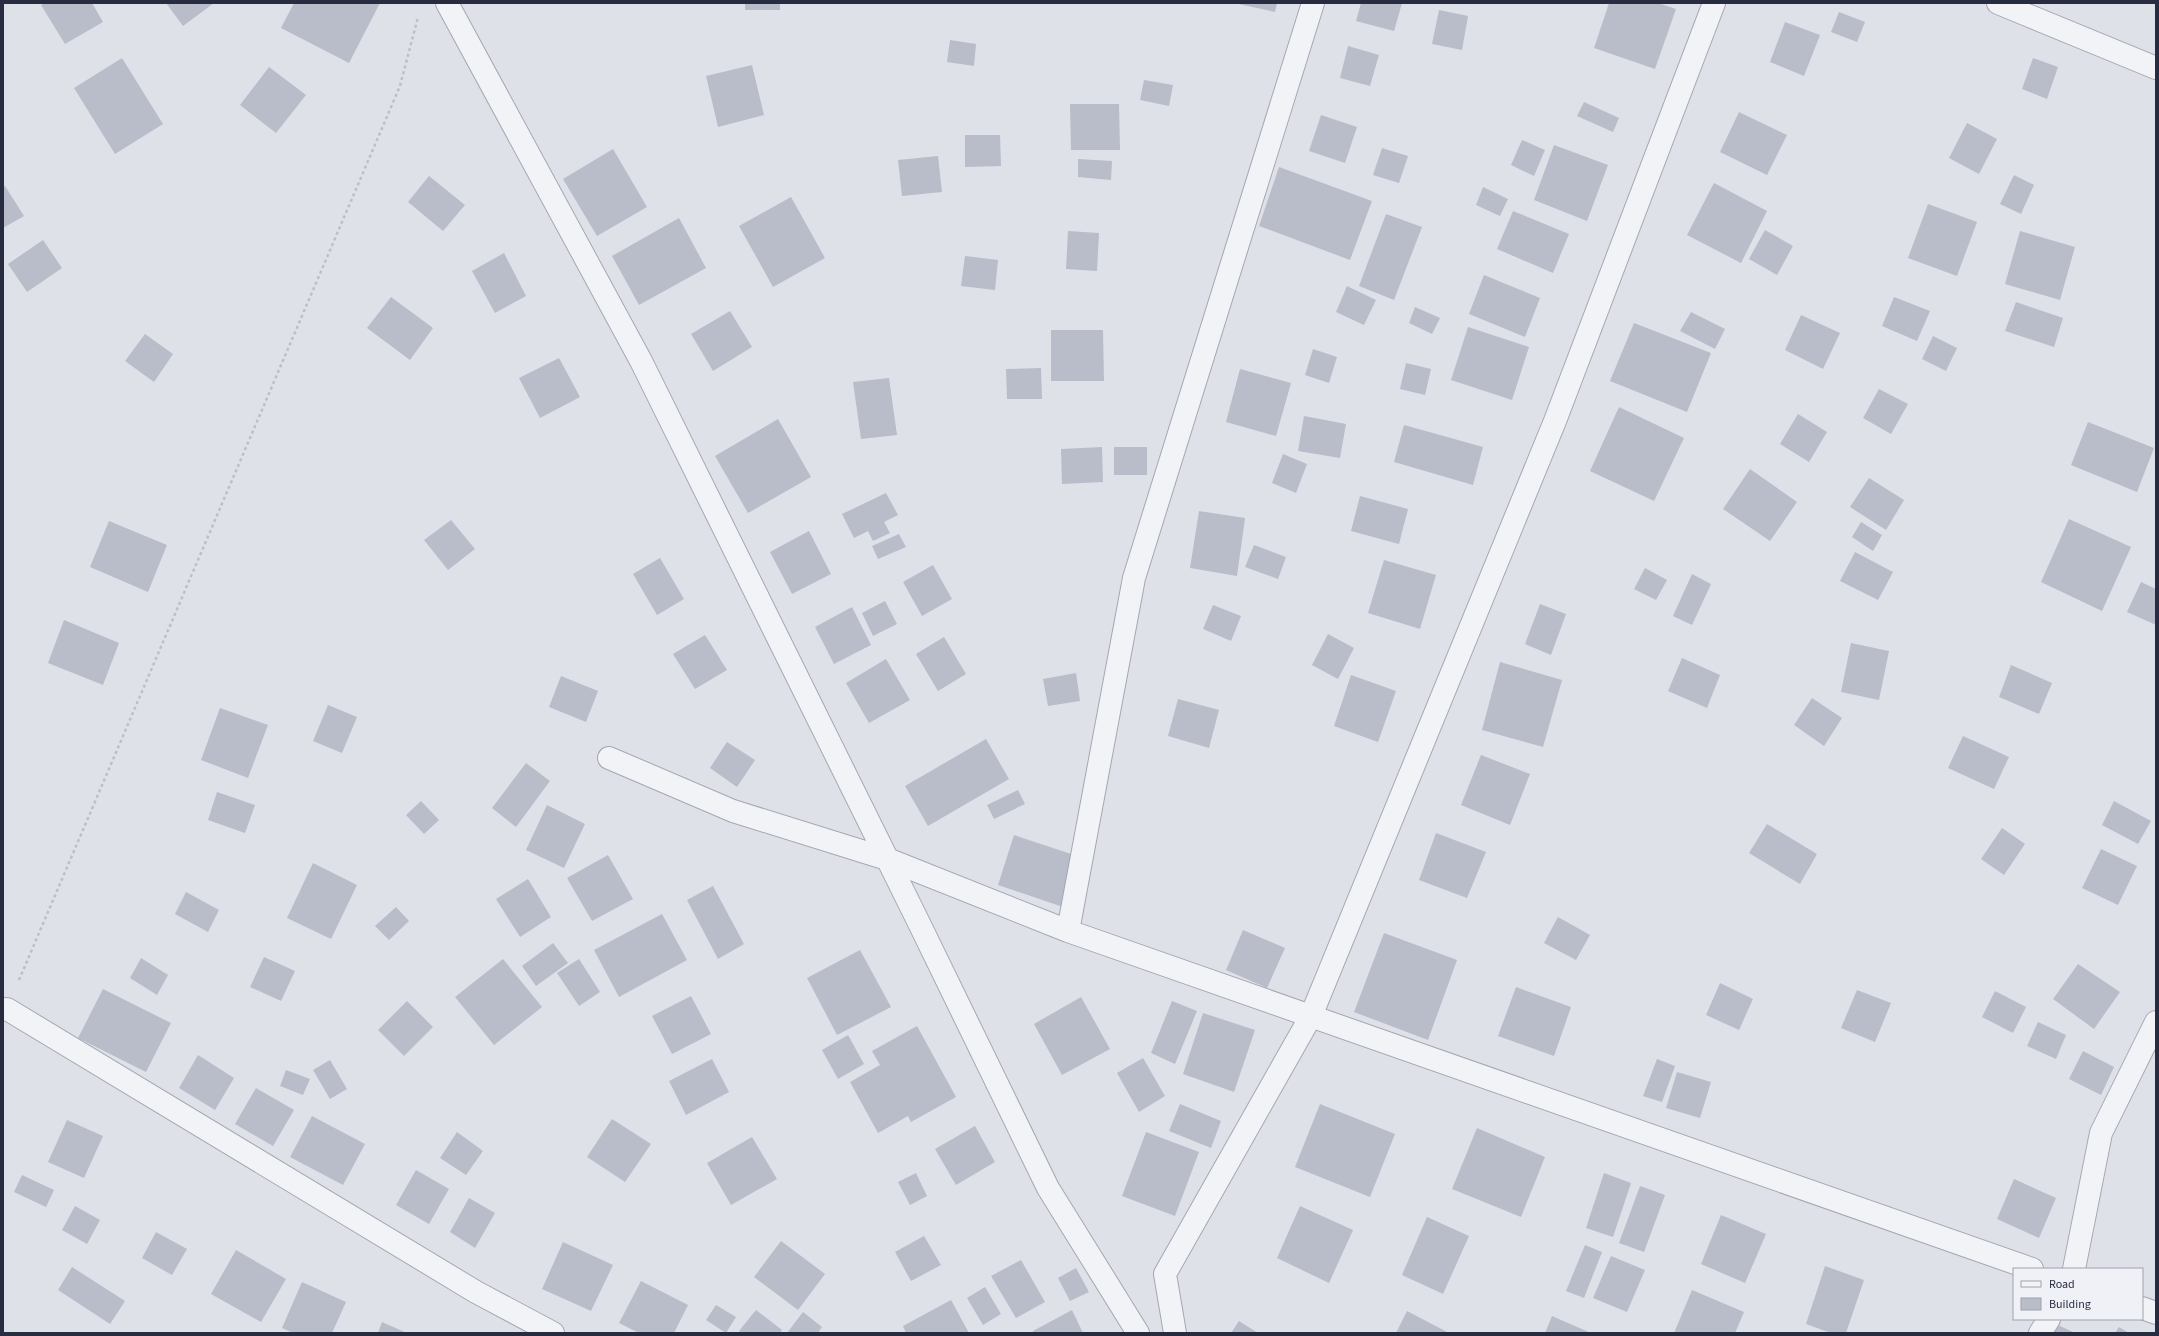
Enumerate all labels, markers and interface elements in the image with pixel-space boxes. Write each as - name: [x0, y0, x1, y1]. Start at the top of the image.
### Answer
- legend: [2013, 1268, 2143, 1320]
- text: Road: [2049, 1276, 2075, 1293]
- text: Building: [2049, 1296, 2091, 1313]

